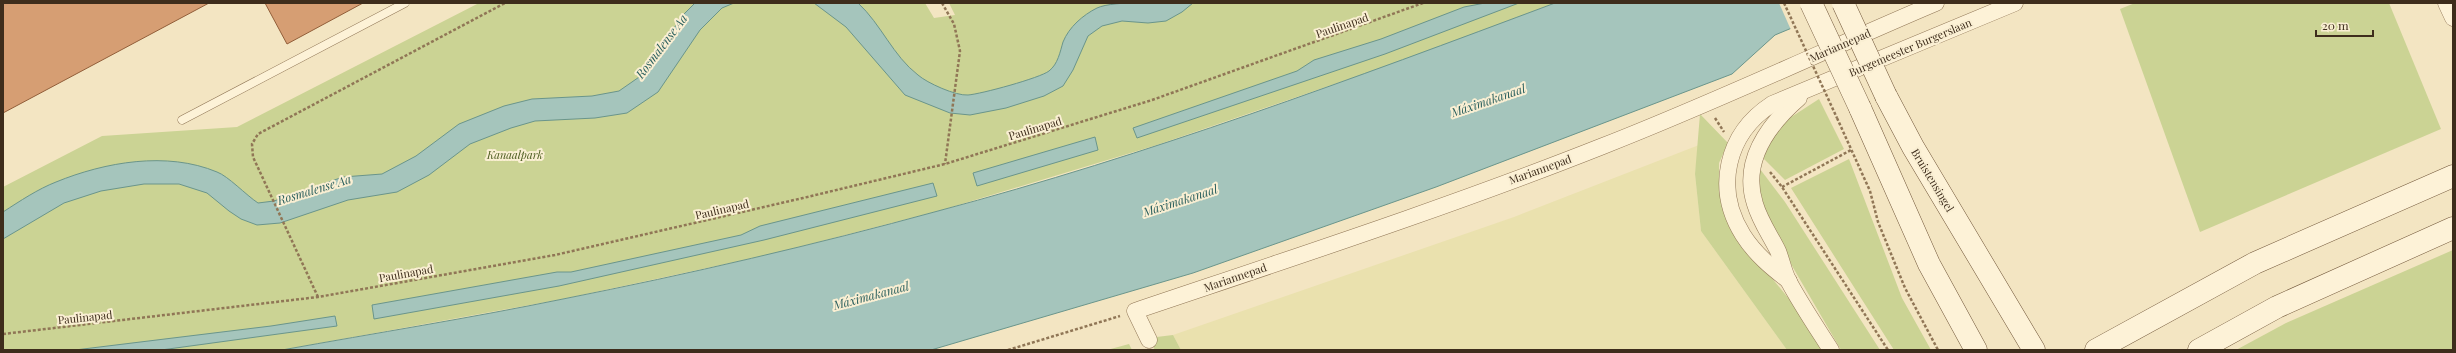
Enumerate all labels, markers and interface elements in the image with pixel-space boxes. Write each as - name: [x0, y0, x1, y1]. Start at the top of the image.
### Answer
- street label: Paulinapad: [1314, 9, 1371, 41]
- water label: Rosmalense Aa: [631, 11, 690, 82]
- scale bar: [2316, 12, 2373, 38]
- street label: Burgemeester Burgerslaan: [1846, 14, 1974, 80]
- text: 20 m: [2322, 17, 2349, 33]
- street label: Mariannepad: [1807, 25, 1874, 65]
- water label: Máximakanaal: [1448, 80, 1528, 121]
- street label: Paulinapad: [1007, 113, 1064, 143]
- street label: Bruistensingel: [1908, 146, 1958, 214]
- park label: Kanaalpark: [486, 147, 543, 162]
- street label: Mariannepad: [1507, 151, 1574, 187]
- water label: Rosmalense Aa: [274, 170, 353, 208]
- water label: Máximakanaal: [1140, 180, 1220, 220]
- street label: Paulinapad: [694, 195, 751, 222]
- street label: Mariannepad: [1202, 259, 1269, 295]
- street label: Paulinapad: [378, 261, 435, 285]
- water label: Máximakanaal: [830, 277, 911, 313]
- street label: Paulinapad: [57, 307, 114, 327]

